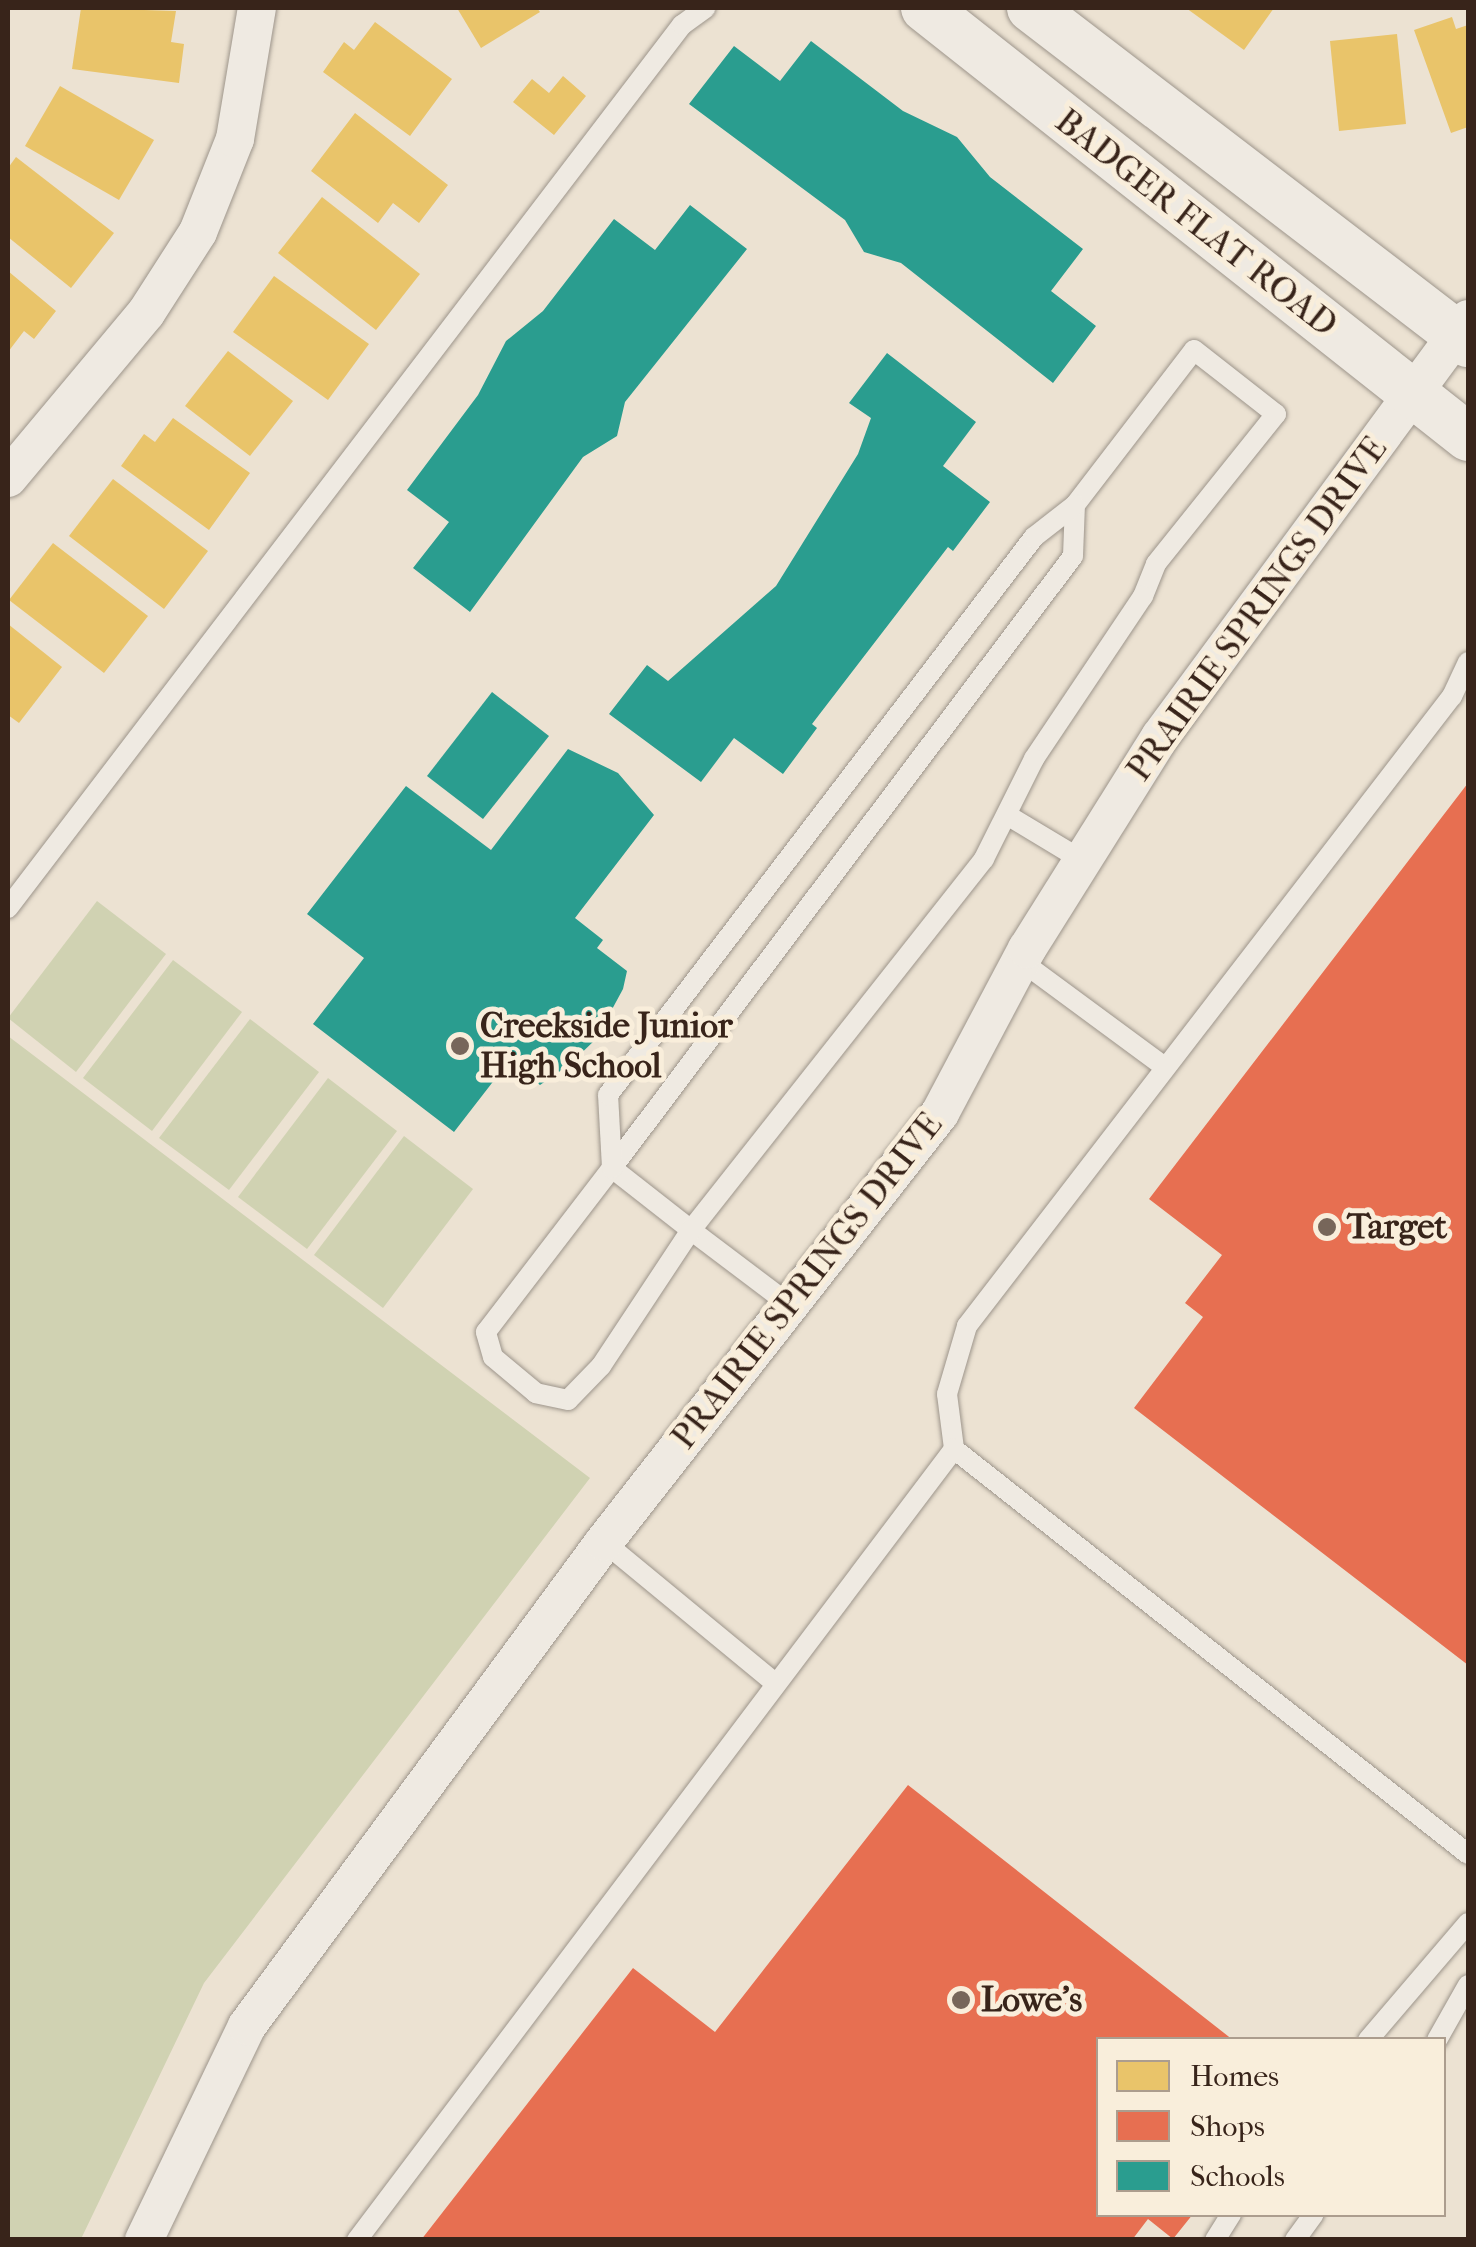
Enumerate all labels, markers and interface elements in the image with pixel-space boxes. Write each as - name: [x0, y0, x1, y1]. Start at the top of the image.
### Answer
- street label: BADGER FLAT ROAD: [1047, 100, 1345, 346]
- street label: PRAIRIE SPRINGS DRIVE: [1118, 429, 1396, 789]
- place label: Creekside Junior High School: [480, 1005, 733, 1087]
- marker: Creekside Junior High School: [449, 1035, 471, 1057]
- street label: PRAIRIE SPRINGS DRIVE: [663, 1105, 951, 1457]
- place label: Target: [1347, 1206, 1447, 1248]
- marker: Target: [1316, 1216, 1338, 1238]
- place label: Lowe's: [981, 1979, 1082, 2021]
- marker: Lowe's: [950, 1989, 972, 2011]
- legend: [1096, 2037, 1446, 2217]
- text: Homes: [1190, 2059, 1279, 2094]
- text: Shops: [1190, 2109, 1265, 2144]
- text: Schools: [1190, 2159, 1285, 2194]

